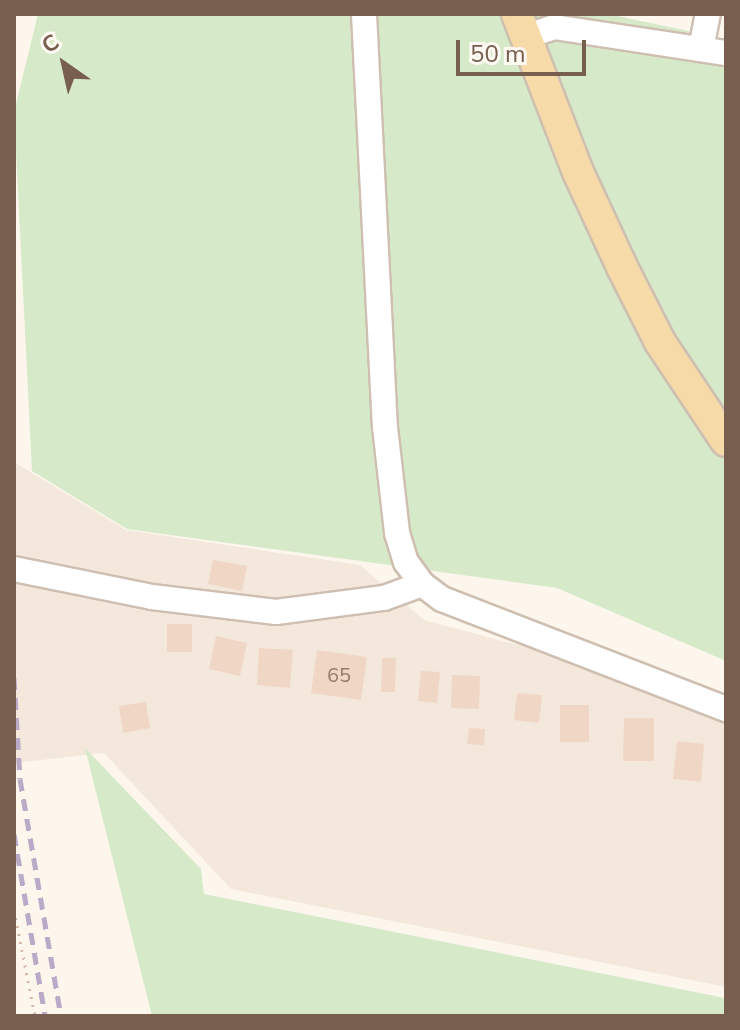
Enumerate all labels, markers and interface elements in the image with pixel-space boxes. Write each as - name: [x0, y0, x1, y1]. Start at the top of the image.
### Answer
- north arrow: [24, 24, 104, 104]
- scale bar: [460, 24, 590, 74]
- text: С: [36, 27, 65, 61]
- text: 50 m: [470, 38, 526, 70]
- house number: 65: [327, 663, 351, 687]

